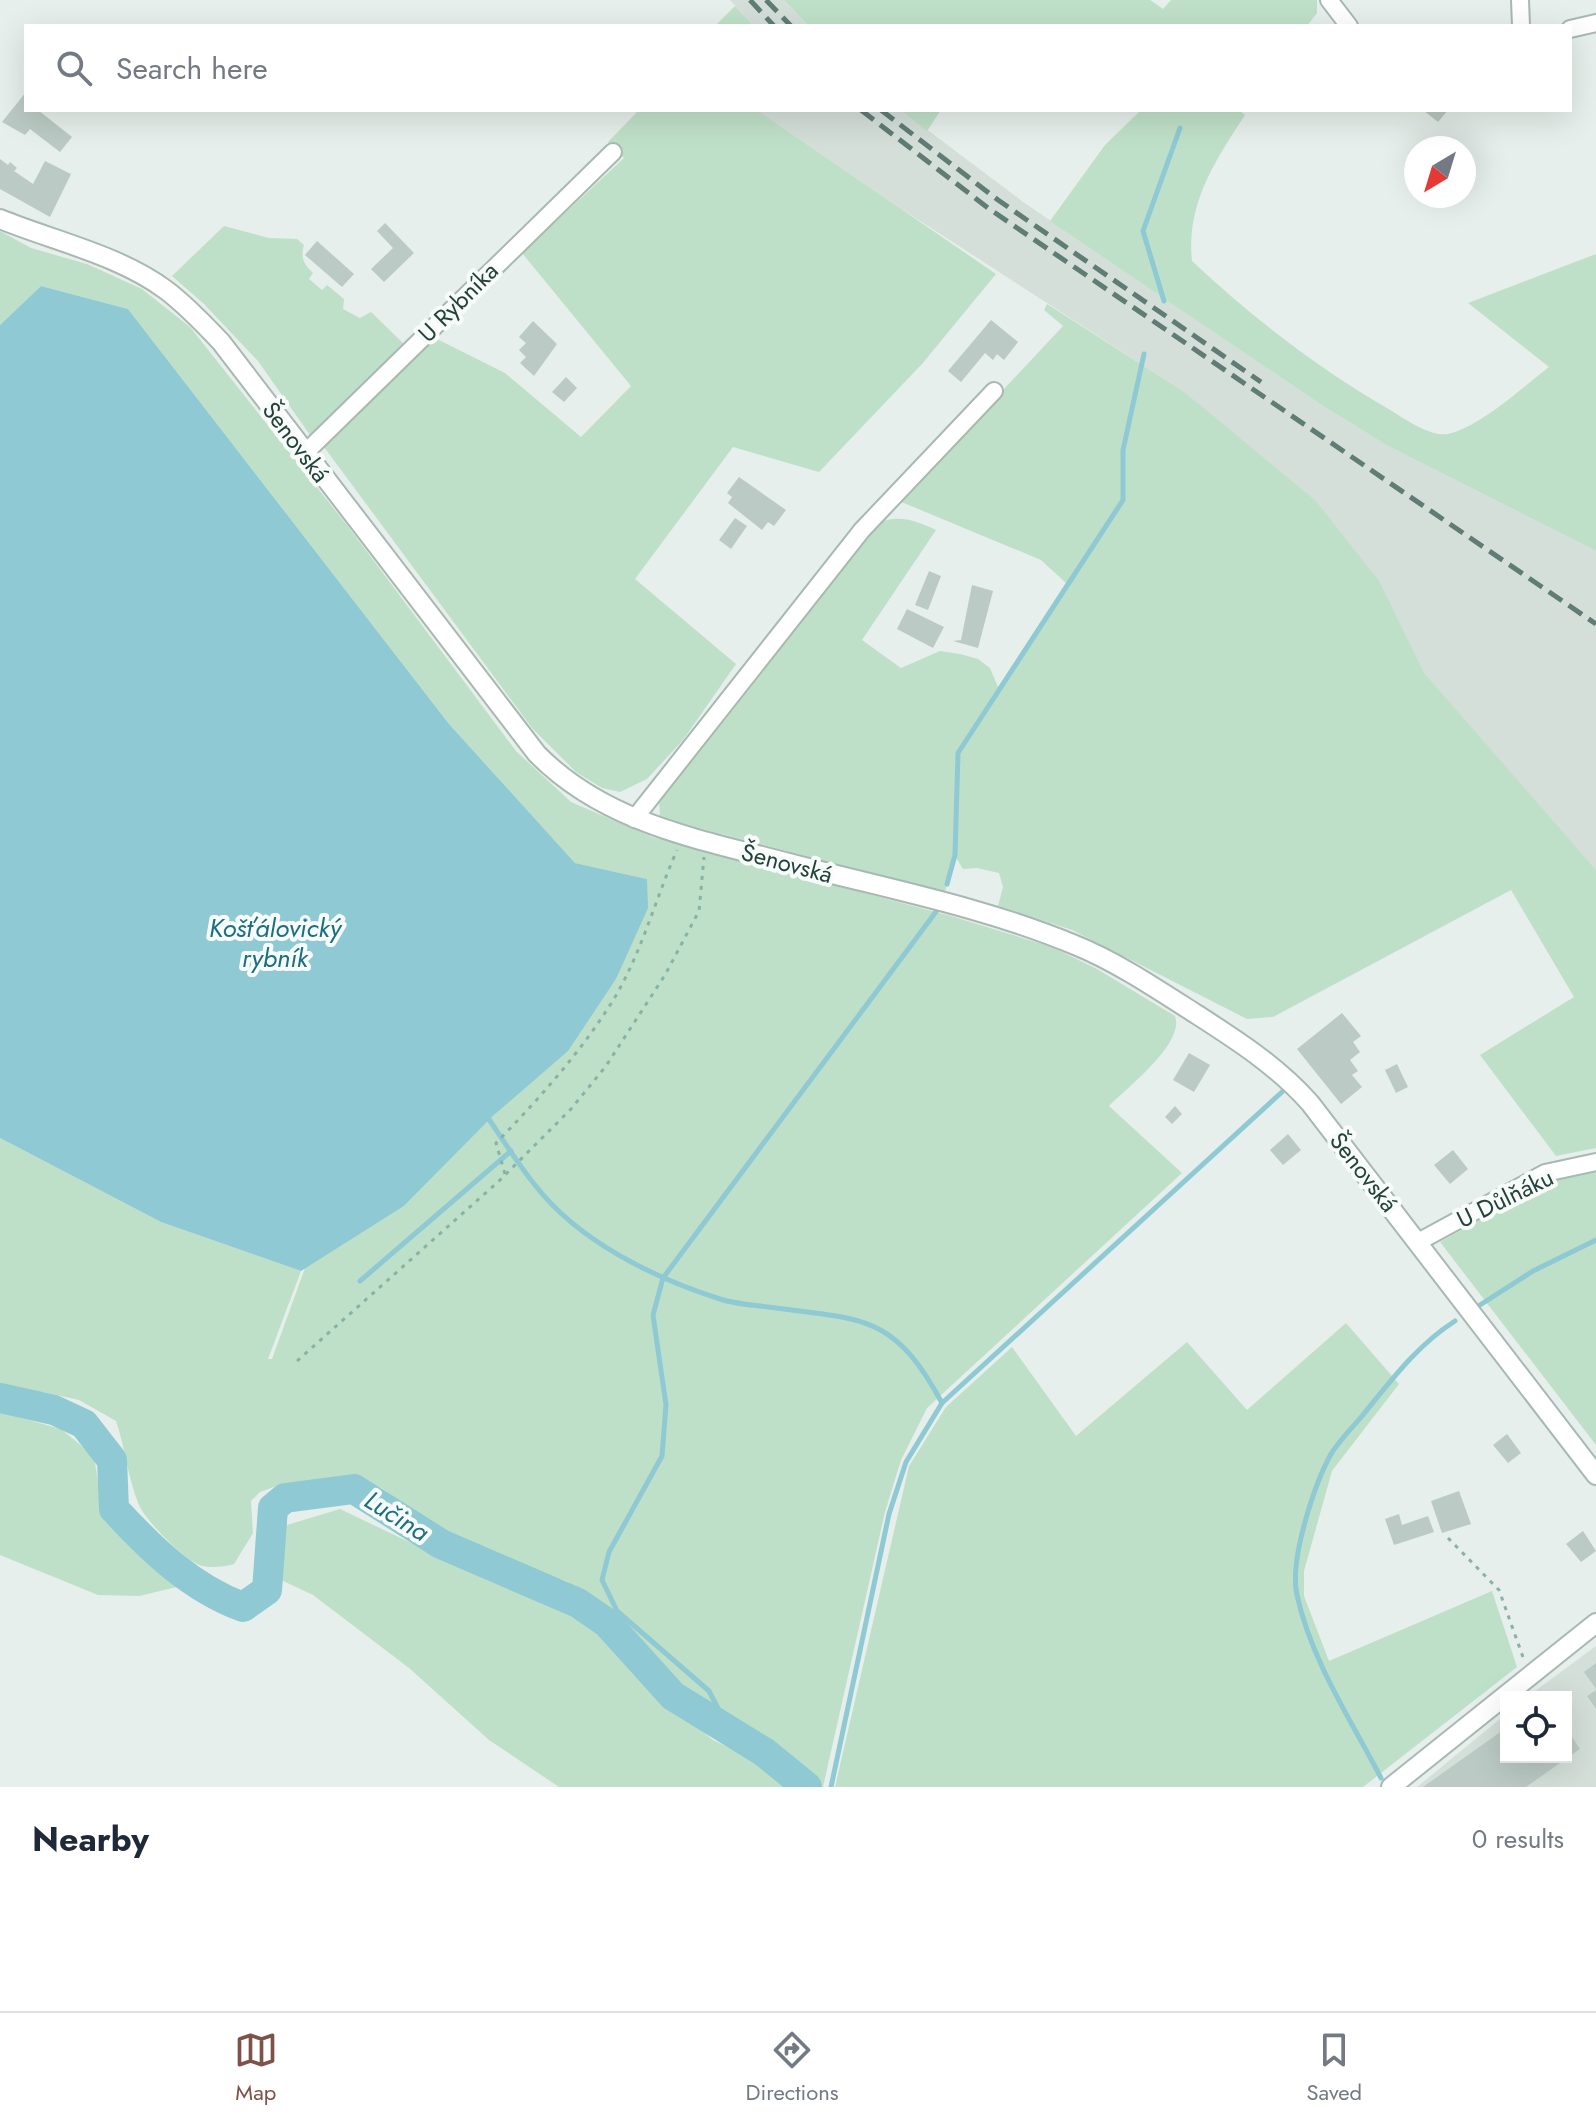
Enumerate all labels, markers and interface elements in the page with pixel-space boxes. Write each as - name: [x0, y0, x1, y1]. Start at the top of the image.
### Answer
- search box: [24, 24, 1572, 112]
- icon: search: [52, 46, 96, 90]
- text: Search here: [116, 47, 268, 90]
- north arrow: [1404, 136, 1476, 208]
- street label: U Rybníka: [410, 254, 506, 350]
- street label: Šenovská: [254, 394, 338, 490]
- street label: Šenovská: [737, 834, 837, 892]
- water label: Košťálovický rybník: [209, 909, 343, 977]
- street label: Šenovská: [1321, 1124, 1407, 1220]
- street label: U Důlňáku: [1451, 1160, 1559, 1236]
- water label: Lučina: [357, 1481, 437, 1551]
- map controls: [1500, 1691, 1572, 1763]
- button: locate: [1500, 1691, 1572, 1763]
- text: Nearby: [32, 1815, 149, 1864]
- text: 0 results: [1472, 1820, 1564, 1858]
- tab: Map: [234, 2028, 278, 2108]
- tab: Directions: [746, 2028, 839, 2108]
- tab: Saved: [1306, 2028, 1362, 2108]

